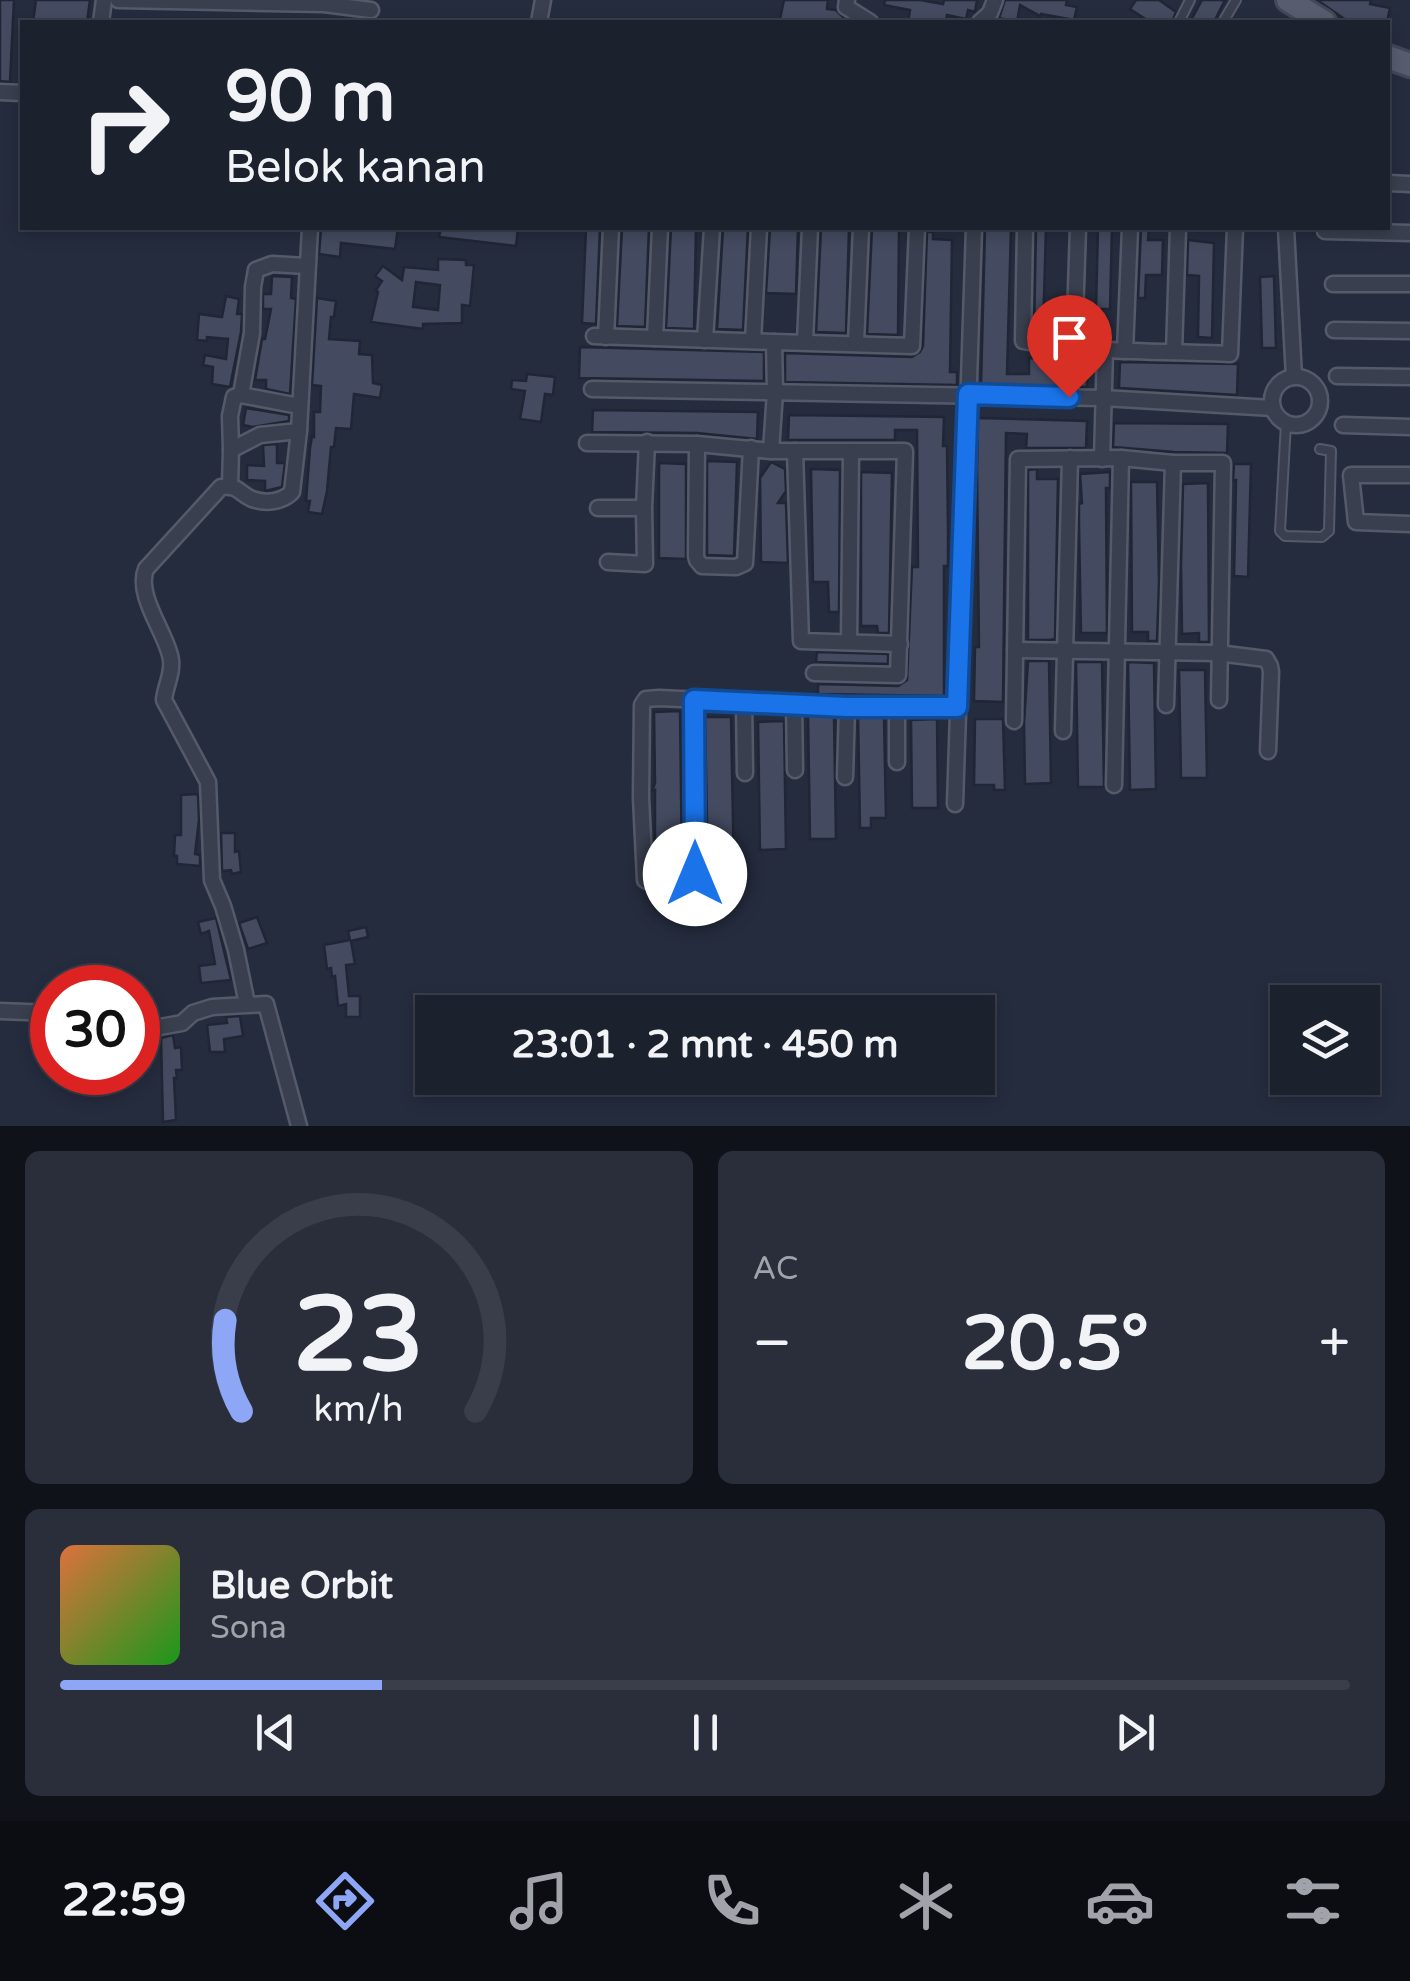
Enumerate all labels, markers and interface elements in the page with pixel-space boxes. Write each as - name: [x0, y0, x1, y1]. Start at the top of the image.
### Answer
- text: 90 m: [225, 56, 395, 140]
- icon: right: [60, 60, 190, 190]
- text: Belok kanan: [225, 141, 486, 195]
- pin: [1027, 295, 1112, 398]
- icon: arrive: [1042, 310, 1097, 365]
- position arrow: [643, 822, 747, 926]
- speed limit sign: 30: [30, 965, 160, 1095]
- map controls: [1270, 985, 1380, 1095]
- button: layers: [1270, 985, 1380, 1095]
- text: 23:01 · 2 mnt · 450 m: [512, 1022, 898, 1068]
- text: AC: [753, 1250, 798, 1288]
- text: 23: [293, 1274, 424, 1399]
- text: 20.5°: [962, 1299, 1149, 1389]
- text: −: [753, 1311, 792, 1377]
- text: +: [1319, 1311, 1350, 1377]
- text: km/h: [314, 1388, 404, 1431]
- text: Blue Orbit: [210, 1563, 393, 1609]
- text: Sona: [210, 1609, 287, 1647]
- icon: previous: [248, 1705, 303, 1760]
- icon: pause: [678, 1705, 733, 1760]
- icon: next: [1108, 1705, 1163, 1760]
- icon: directions: [310, 1866, 380, 1936]
- icon: music: [504, 1866, 574, 1936]
- icon: phone: [697, 1866, 767, 1936]
- icon: climate: [891, 1866, 961, 1936]
- icon: car: [1085, 1866, 1155, 1936]
- icon: filters: [1278, 1866, 1348, 1936]
- text: 22:59: [62, 1874, 187, 1928]

